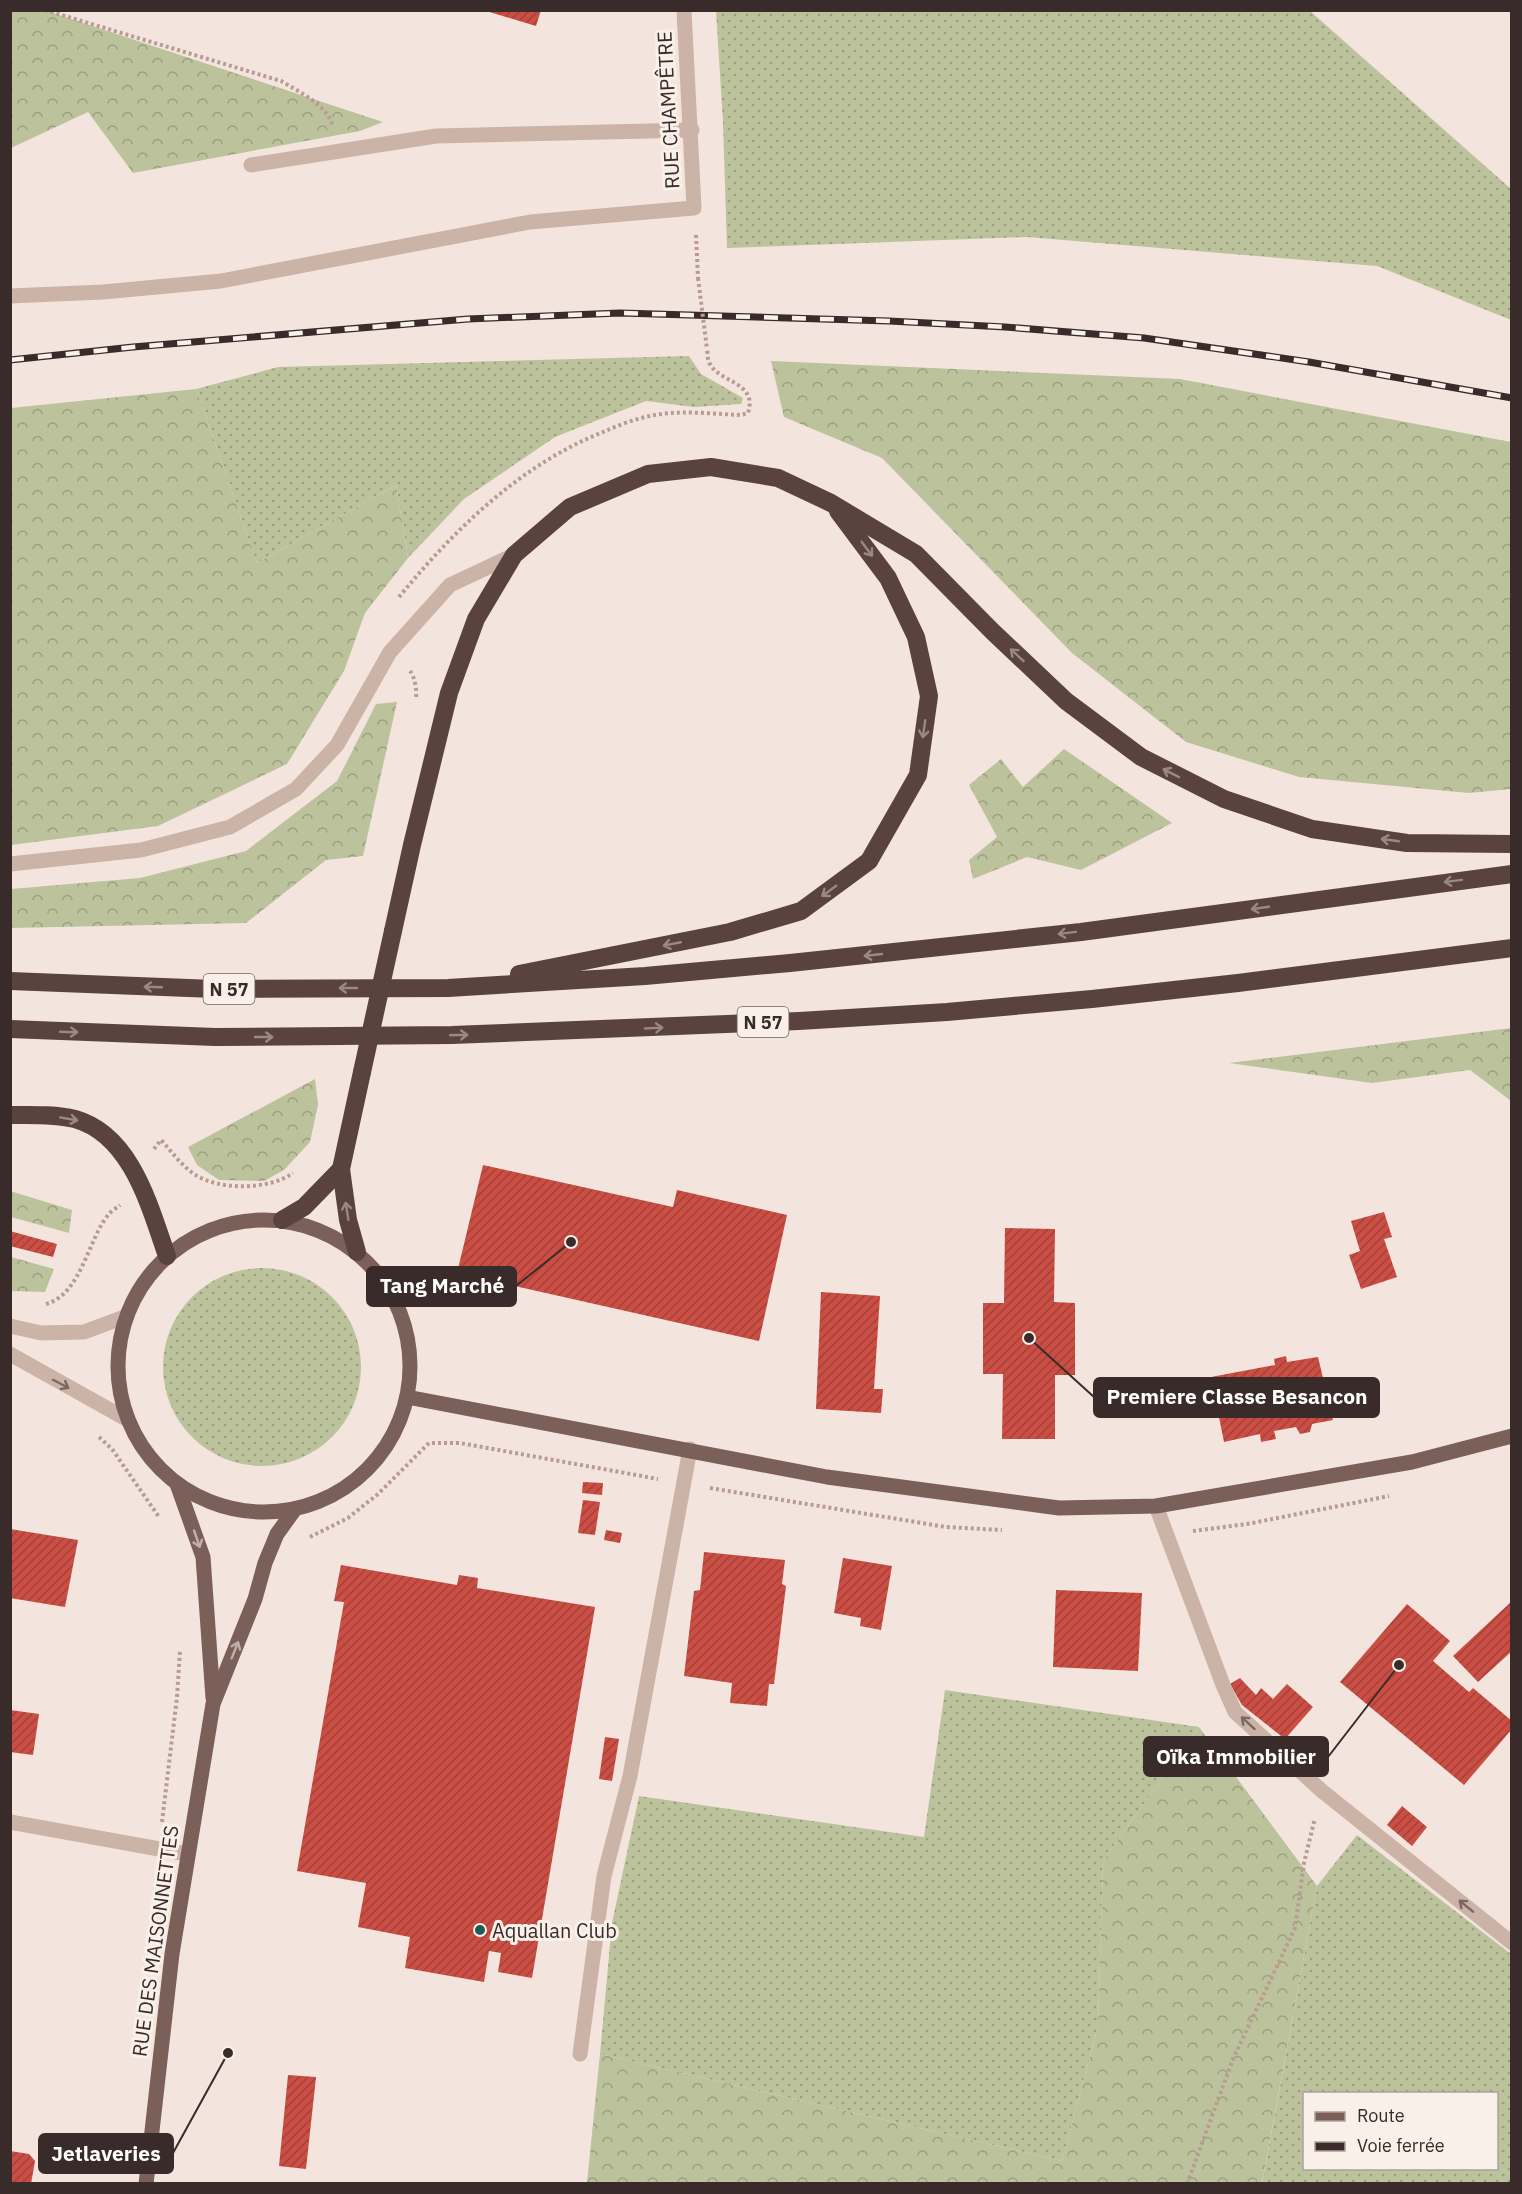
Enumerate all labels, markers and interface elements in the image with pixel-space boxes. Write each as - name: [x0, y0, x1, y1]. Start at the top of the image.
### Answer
- street label: RUE CHAMPÊTRE: [650, 30, 686, 190]
- one-way arrow: [860, 541, 873, 557]
- one-way arrow: [1010, 648, 1025, 662]
- one-way arrow: [918, 719, 929, 739]
- one-way arrow: [1163, 767, 1181, 778]
- one-way arrow: [1381, 835, 1401, 846]
- one-way arrow: [1444, 876, 1464, 887]
- one-way arrow: [821, 884, 837, 897]
- one-way arrow: [1251, 902, 1271, 913]
- one-way arrow: [1058, 928, 1077, 939]
- one-way arrow: [663, 939, 683, 950]
- one-way arrow: [864, 950, 884, 961]
- road number: N 57: [204, 974, 254, 1004]
- one-way arrow: [143, 981, 163, 992]
- one-way arrow: [338, 982, 358, 994]
- road number: N 57: [738, 1007, 789, 1037]
- one-way arrow: [643, 1022, 663, 1033]
- one-way arrow: [58, 1026, 78, 1037]
- one-way arrow: [448, 1029, 468, 1041]
- one-way arrow: [253, 1031, 273, 1043]
- one-way arrow: [58, 1114, 78, 1125]
- one-way arrow: [341, 1202, 352, 1221]
- callout: Tang Marché: [367, 1267, 516, 1306]
- text: Tang Marché: [380, 1271, 504, 1299]
- one-way arrow: [52, 1378, 69, 1390]
- callout: Premiere Classe Besancon: [1094, 1378, 1379, 1417]
- text: Premiere Classe Besancon: [1106, 1382, 1368, 1410]
- one-way arrow: [193, 1529, 204, 1548]
- one-way arrow: [230, 1641, 241, 1660]
- one-way arrow: [1241, 1716, 1256, 1730]
- callout: Oïka Immobilier: [1144, 1737, 1328, 1776]
- text: Oïka Immobilier: [1156, 1742, 1316, 1770]
- street label: RUE DES MAISONNETTES: [125, 1824, 185, 2058]
- one-way arrow: [1458, 1900, 1474, 1913]
- place label: Aquallan Club: [492, 1917, 617, 1944]
- marker: Aquallan Club: [473, 1923, 487, 1937]
- legend: [1303, 2092, 1498, 2170]
- text: Route: [1357, 2104, 1405, 2127]
- callout: Jetlaveries: [39, 2134, 173, 2173]
- text: Voie ferrée: [1357, 2134, 1445, 2157]
- text: Jetlaveries: [51, 2139, 161, 2167]

